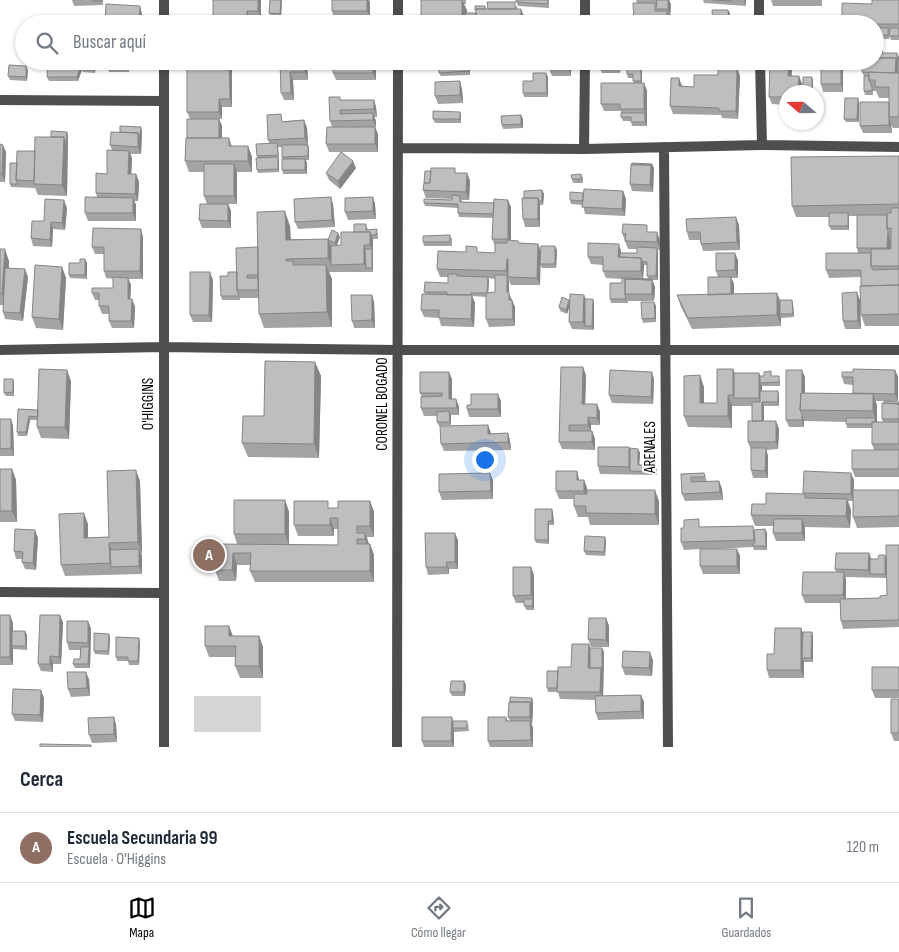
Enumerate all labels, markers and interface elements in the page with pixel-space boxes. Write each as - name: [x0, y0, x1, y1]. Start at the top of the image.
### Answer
- search box: [15, 15, 884, 70]
- icon: search: [33, 29, 61, 57]
- text: Buscar aquí: [73, 31, 146, 54]
- north arrow: [779, 85, 824, 130]
- street label: CORONEL BOGADO: [373, 357, 392, 451]
- street label: O'HIGGINS: [139, 378, 158, 430]
- street label: ARENALES: [641, 421, 660, 474]
- your location: [472, 447, 498, 473]
- pin: A: [193, 536, 225, 574]
- text: Cerca: [20, 767, 63, 792]
- text: Escuela Secundaria 99: [67, 827, 218, 850]
- text: A: [32, 838, 40, 857]
- text: 120 m: [847, 838, 879, 857]
- text: Escuela · O'Higgins: [67, 850, 166, 869]
- tab: Mapa: [128, 894, 156, 941]
- tab: Cómo llegar: [411, 894, 466, 941]
- tab: Guardados: [721, 894, 771, 941]

